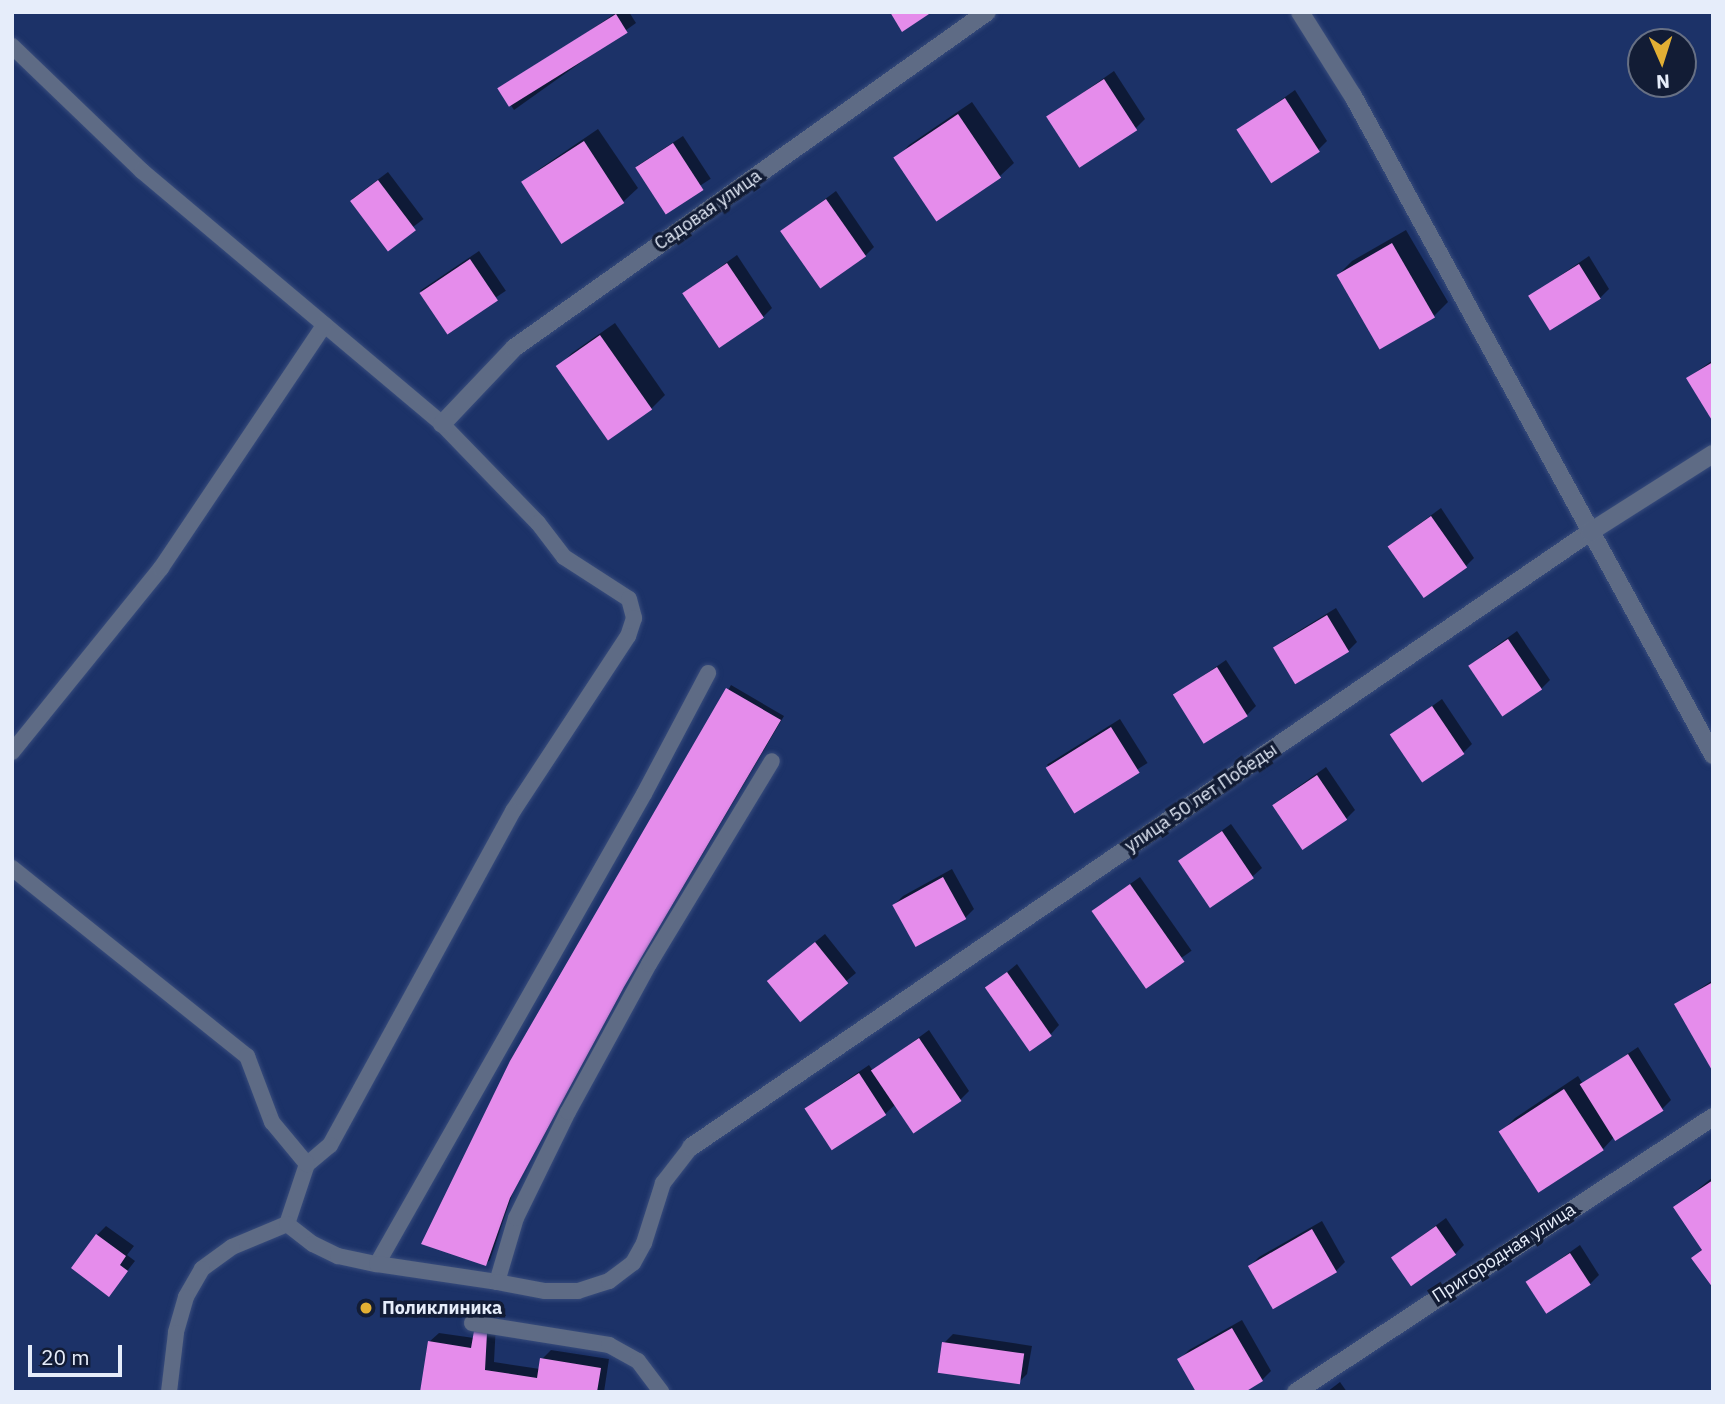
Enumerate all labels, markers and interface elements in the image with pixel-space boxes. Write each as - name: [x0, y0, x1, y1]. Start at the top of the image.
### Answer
- north arrow: [1627, 28, 1697, 98]
- text: N: [1656, 70, 1671, 94]
- street label: Садовая улица: [650, 165, 766, 255]
- street label: улица 50 лет Победы: [1121, 739, 1281, 857]
- street label: Пригородная улица: [1428, 1199, 1580, 1307]
- place label: Поликлиника: [382, 1297, 502, 1319]
- marker: Поликлиника: [356, 1298, 376, 1318]
- scale bar: [32, 1330, 126, 1374]
- text: 20 m: [41, 1343, 90, 1371]

